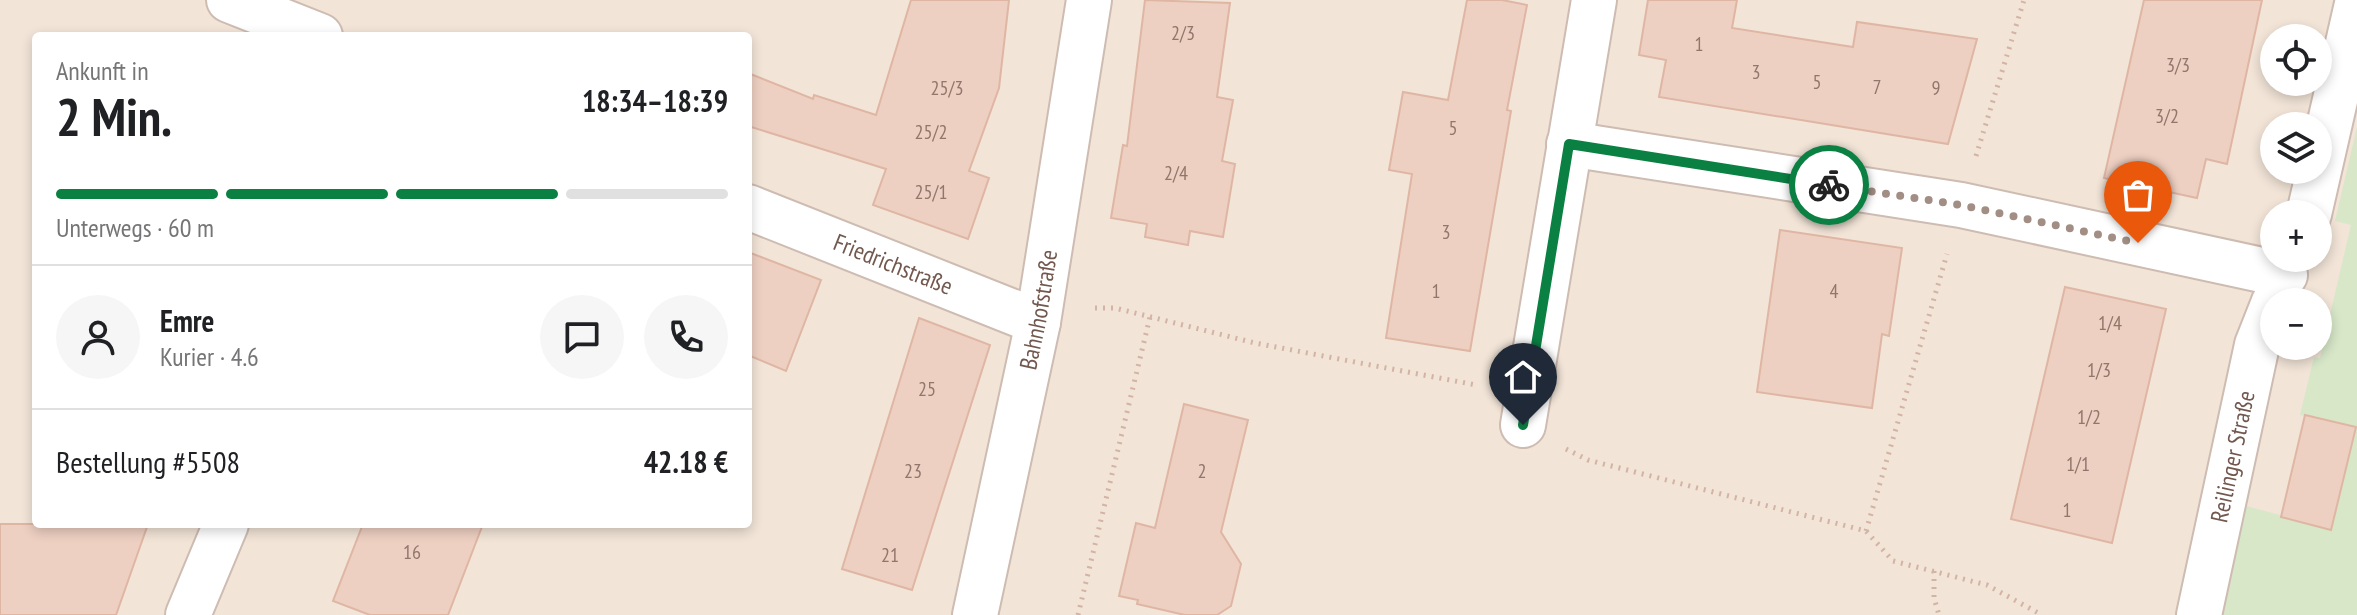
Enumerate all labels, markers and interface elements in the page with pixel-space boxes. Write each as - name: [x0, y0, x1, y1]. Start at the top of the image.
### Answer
- house number: 2/3: [1171, 20, 1195, 46]
- map controls: [2260, 24, 2332, 360]
- button: locate: [2260, 24, 2332, 96]
- house number: 1: [1695, 31, 1704, 57]
- house number: 3/3: [2166, 52, 2190, 78]
- text: Ankunft in: [56, 54, 149, 87]
- house number: 3: [1752, 59, 1761, 85]
- house number: 5: [1813, 69, 1822, 95]
- house number: 7: [1873, 74, 1882, 100]
- house number: 25/3: [931, 75, 963, 101]
- house number: 9: [1932, 75, 1941, 101]
- text: 18:34–18:39: [582, 81, 728, 120]
- text: 2 Min.: [56, 83, 172, 150]
- house number: 3/2: [2155, 103, 2179, 129]
- button: layers: [2260, 112, 2332, 184]
- house number: 5: [1449, 115, 1458, 141]
- house number: 25/2: [915, 119, 947, 145]
- courier: [1789, 145, 1869, 225]
- house number: 2/4: [1164, 160, 1188, 186]
- pin: [2104, 161, 2172, 243]
- icon: bike: [1807, 163, 1851, 207]
- icon: bag: [2116, 173, 2160, 217]
- house number: 25/1: [915, 179, 947, 205]
- button: +: [2260, 200, 2332, 272]
- text: Unterwegs · 60 m: [56, 211, 214, 244]
- house number: 3: [1442, 219, 1451, 245]
- street label: Friedrichstraße: [829, 226, 957, 302]
- street label: Bahnhofstraße: [1012, 247, 1064, 373]
- house number: 1: [1432, 278, 1441, 304]
- house number: 4: [1830, 278, 1839, 304]
- button: −: [2260, 288, 2332, 360]
- button: person: [56, 295, 140, 379]
- button: chat: [540, 295, 624, 379]
- button: phone: [644, 295, 728, 379]
- text: Emre: [160, 301, 214, 340]
- house number: 1/4: [2098, 310, 2122, 336]
- text: Kurier · 4.6: [160, 340, 259, 373]
- pin: [1489, 343, 1557, 425]
- icon: home: [1501, 355, 1545, 399]
- house number: 1/3: [2087, 357, 2111, 383]
- house number: 25: [918, 376, 936, 402]
- street label: Reilinger Straße: [2203, 388, 2262, 525]
- house number: 1/2: [2077, 404, 2101, 430]
- text: Bestellung #5508: [56, 442, 240, 481]
- text: 42.18 €: [644, 442, 728, 481]
- house number: 1/1: [2066, 451, 2090, 477]
- house number: 23: [904, 458, 922, 484]
- house number: 2: [1198, 458, 1207, 484]
- house number: 1: [2063, 497, 2072, 523]
- house number: 16: [403, 539, 421, 565]
- house number: 21: [881, 542, 899, 568]

